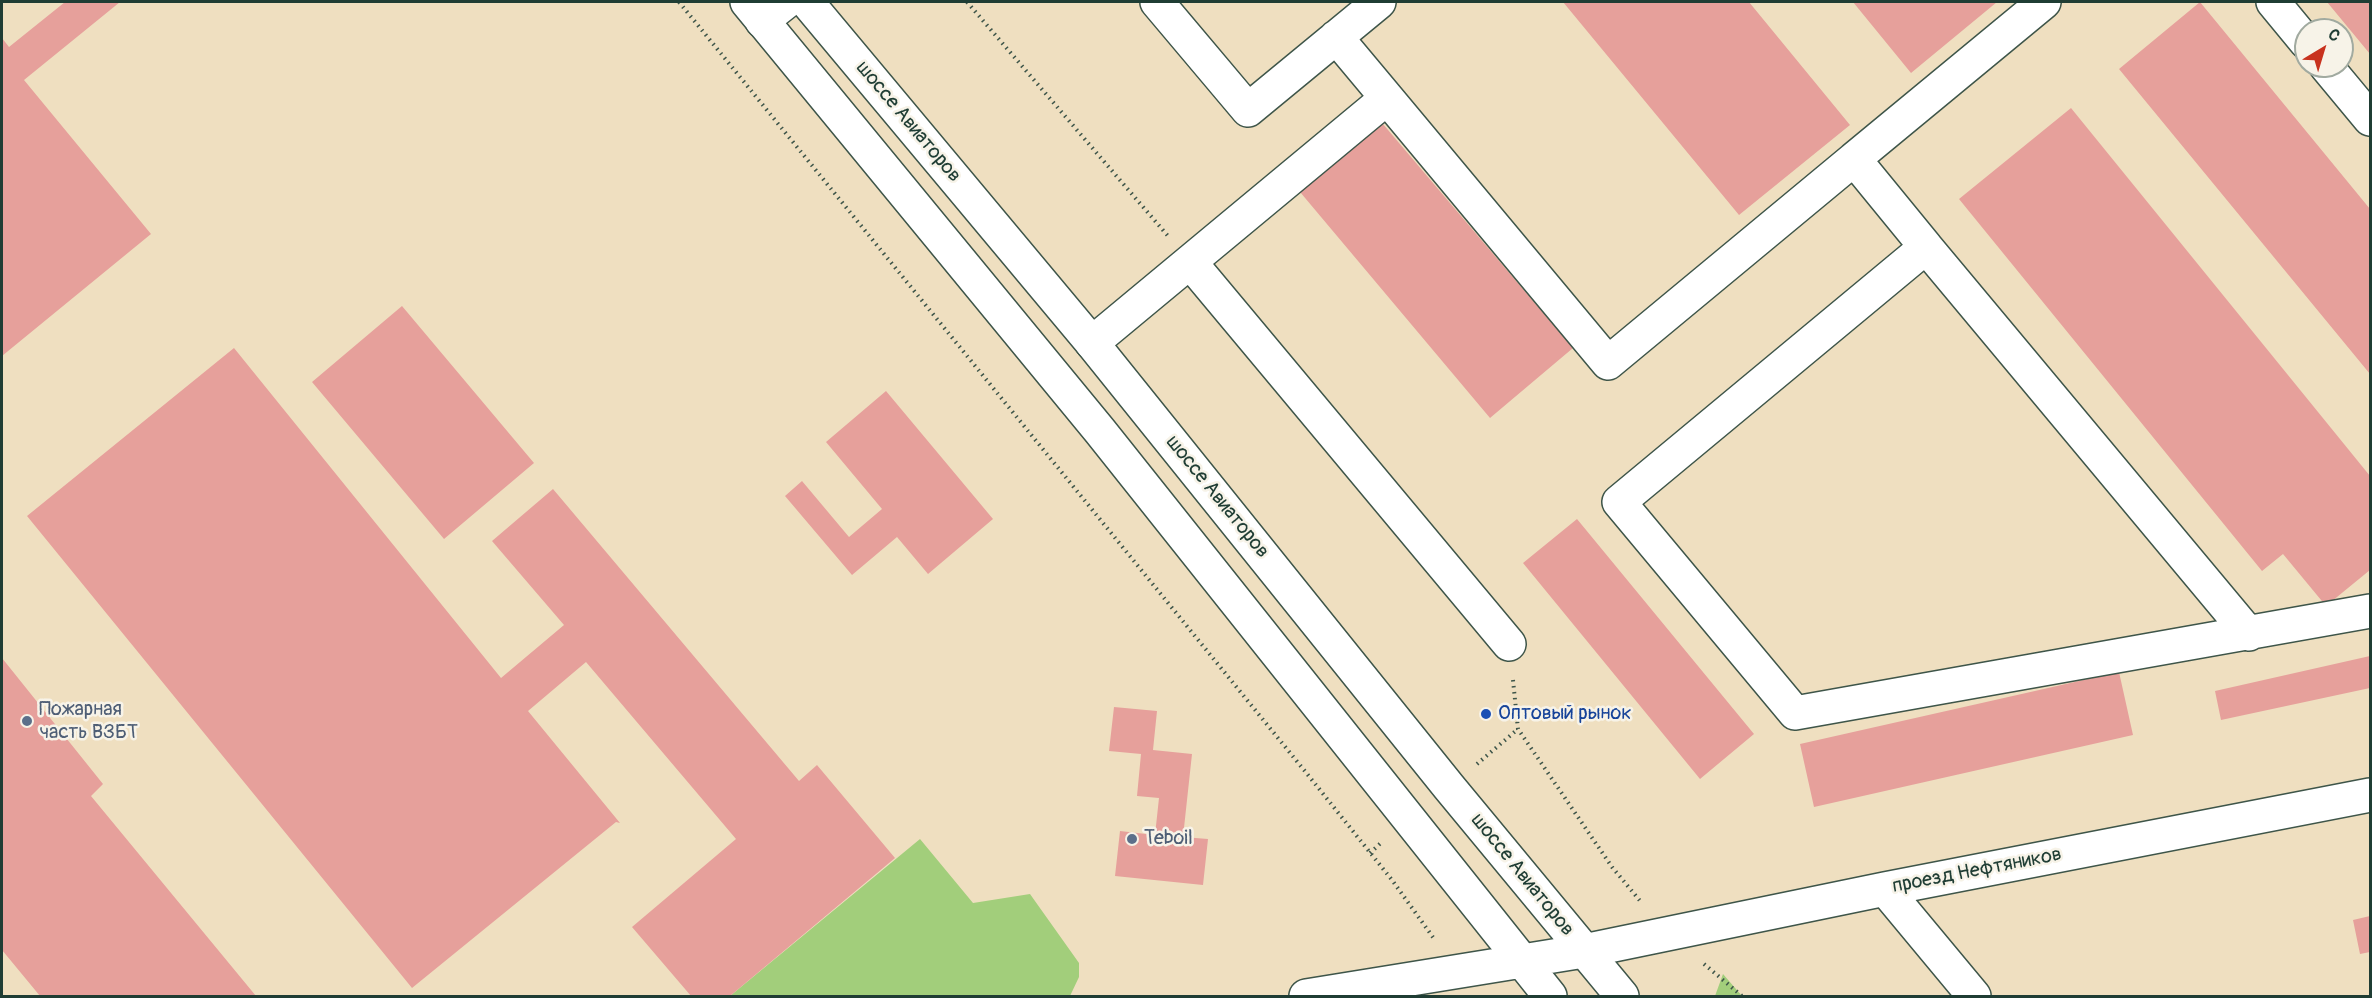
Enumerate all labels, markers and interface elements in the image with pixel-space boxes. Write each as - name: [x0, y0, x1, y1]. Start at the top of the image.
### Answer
- north arrow: [2294, 18, 2354, 78]
- text: С: [2324, 24, 2344, 46]
- street label: шоссе Авиаторов: [850, 56, 966, 188]
- street label: шоссе Авиаторов: [1160, 431, 1274, 563]
- place label: Пожарная часть ВЗБТ: [39, 698, 138, 745]
- place label: Оптовый рынок: [1498, 702, 1632, 726]
- marker: Оптовый рынок: [1479, 707, 1493, 721]
- marker: Пожарная часть ВЗБТ: [20, 714, 34, 728]
- street label: шоссе Авиаторов: [1465, 809, 1579, 941]
- place label: Teboil: [1144, 827, 1193, 851]
- marker: Teboil: [1125, 832, 1139, 846]
- street label: проезд Нефтяников: [1890, 843, 2064, 899]

